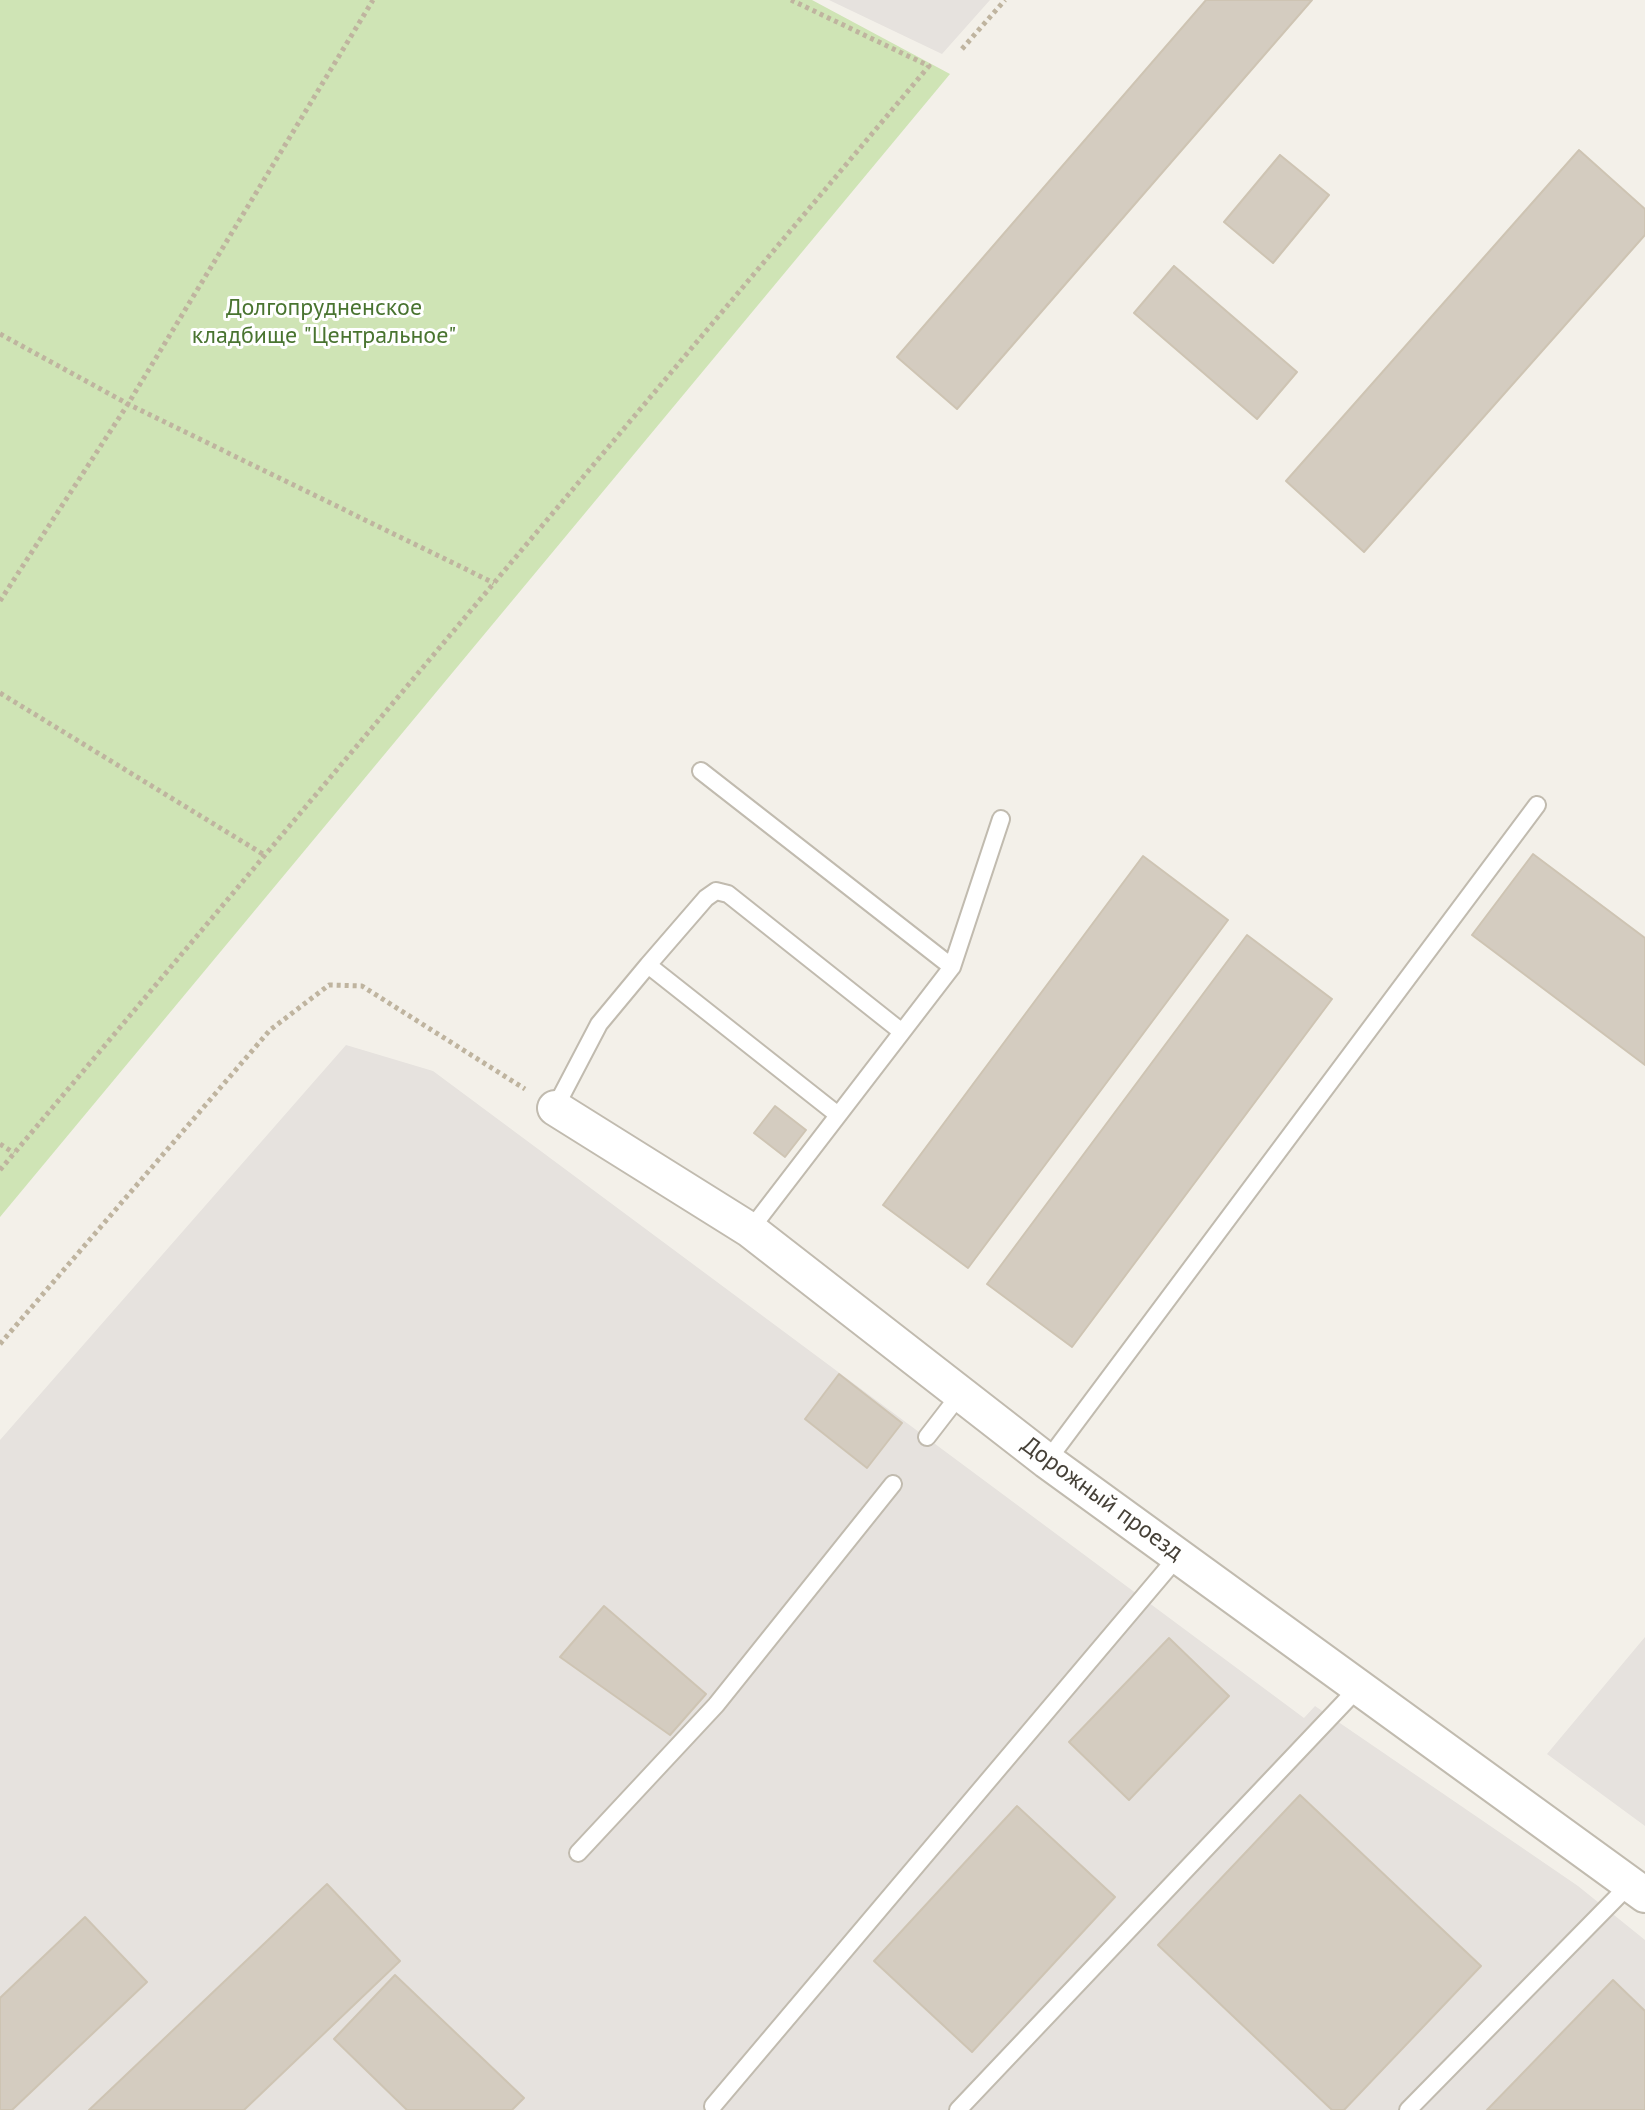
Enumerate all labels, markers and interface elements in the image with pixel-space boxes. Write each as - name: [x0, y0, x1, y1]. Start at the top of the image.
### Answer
- park label: Долгопрудненское кладбище "Центральное": [192, 294, 456, 350]
- street label: Дорожный проезд: [1016, 1431, 1188, 1567]

